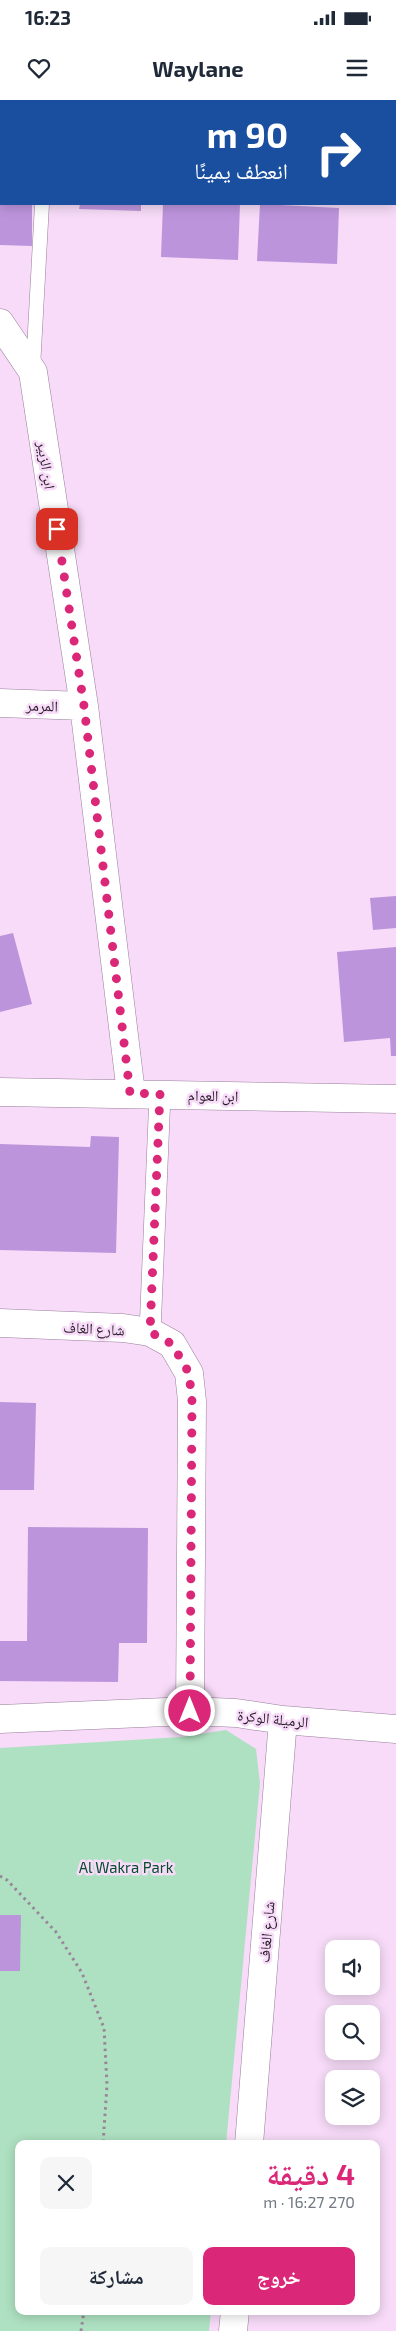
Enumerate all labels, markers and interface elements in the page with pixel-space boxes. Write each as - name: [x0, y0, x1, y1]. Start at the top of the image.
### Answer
- text: 16:23: [25, 6, 71, 29]
- icon: heart: [25, 54, 53, 82]
- icon: menu: [343, 54, 371, 82]
- text: Waylane: [152, 55, 244, 81]
- text: 90 m: [207, 113, 288, 155]
- icon: right: [306, 120, 371, 185]
- text: انعطف يمينًا: [194, 157, 288, 183]
- street label: ابن الزبير: [32, 439, 60, 491]
- pin: [36, 508, 78, 550]
- icon: arrive: [43, 515, 71, 543]
- street label: المرمر: [25, 695, 58, 716]
- street label: ابن العوام: [187, 1086, 239, 1106]
- street label: شارع الغاف: [63, 1317, 125, 1341]
- position arrow: [163, 1684, 215, 1736]
- street label: الرميلة الوكرة: [237, 1705, 309, 1732]
- park label: Al Wakra Park: [79, 1858, 174, 1876]
- street label: شارع الغاف: [254, 1901, 280, 1964]
- map controls: [325, 1940, 380, 2125]
- button: sound: [325, 1940, 380, 1995]
- button: search: [325, 2005, 380, 2060]
- button: layers: [325, 2070, 380, 2125]
- text: 4 دقيقة: [266, 2155, 355, 2191]
- button: close: [40, 2157, 92, 2209]
- text: 270 m · 16:27: [263, 2192, 355, 2211]
- button: مشاركة: [40, 2247, 193, 2305]
- button: خروج: [203, 2247, 355, 2305]

